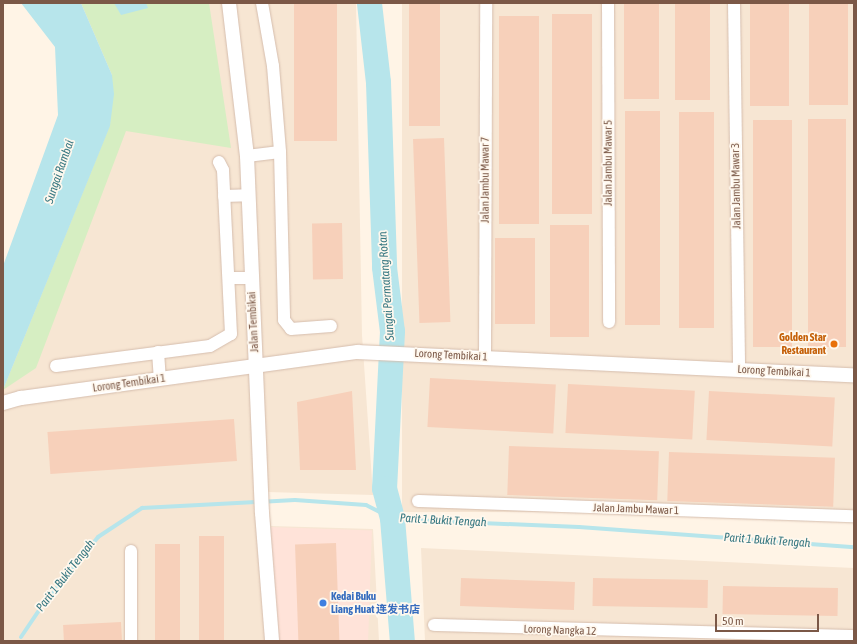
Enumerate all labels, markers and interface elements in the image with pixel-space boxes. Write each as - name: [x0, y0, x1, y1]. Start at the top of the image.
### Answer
- street label: Jalan Jambu Mawar 5: [601, 120, 615, 206]
- street label: Jalan Jambu Mawar 7: [478, 137, 492, 223]
- water label: Sungai Rambai: [42, 138, 78, 206]
- street label: Jalan Jambu Mawar 3: [729, 143, 743, 229]
- water label: Sungai Permatang Rotan: [376, 231, 398, 341]
- street label: Jalan Tembikai: [245, 291, 261, 353]
- place label: Golden Star Restaurant: [779, 331, 826, 357]
- marker: Golden Star Restaurant: [829, 339, 839, 349]
- street label: Lorong Tembikai 1: [414, 346, 488, 364]
- street label: Lorong Tembikai 1: [737, 362, 811, 380]
- street label: Lorong Tembikai 1: [92, 371, 166, 395]
- street label: Jalan Jambu Mawar 1: [593, 501, 679, 517]
- water label: Parit 1 Bukit Tengah: [399, 512, 487, 530]
- water label: Parit 1 Bukit Tengah: [723, 531, 811, 551]
- water label: Parit 1 Bukit Tengah: [34, 537, 98, 615]
- place label: Kedai Buku Liang Huat 连发书店: [331, 590, 420, 616]
- marker: Kedai Buku Liang Huat 连发书店: [318, 598, 328, 608]
- scale bar: [717, 606, 821, 632]
- text: 50 m: [722, 614, 744, 628]
- street label: Lorong Nangka 12: [523, 622, 597, 638]

